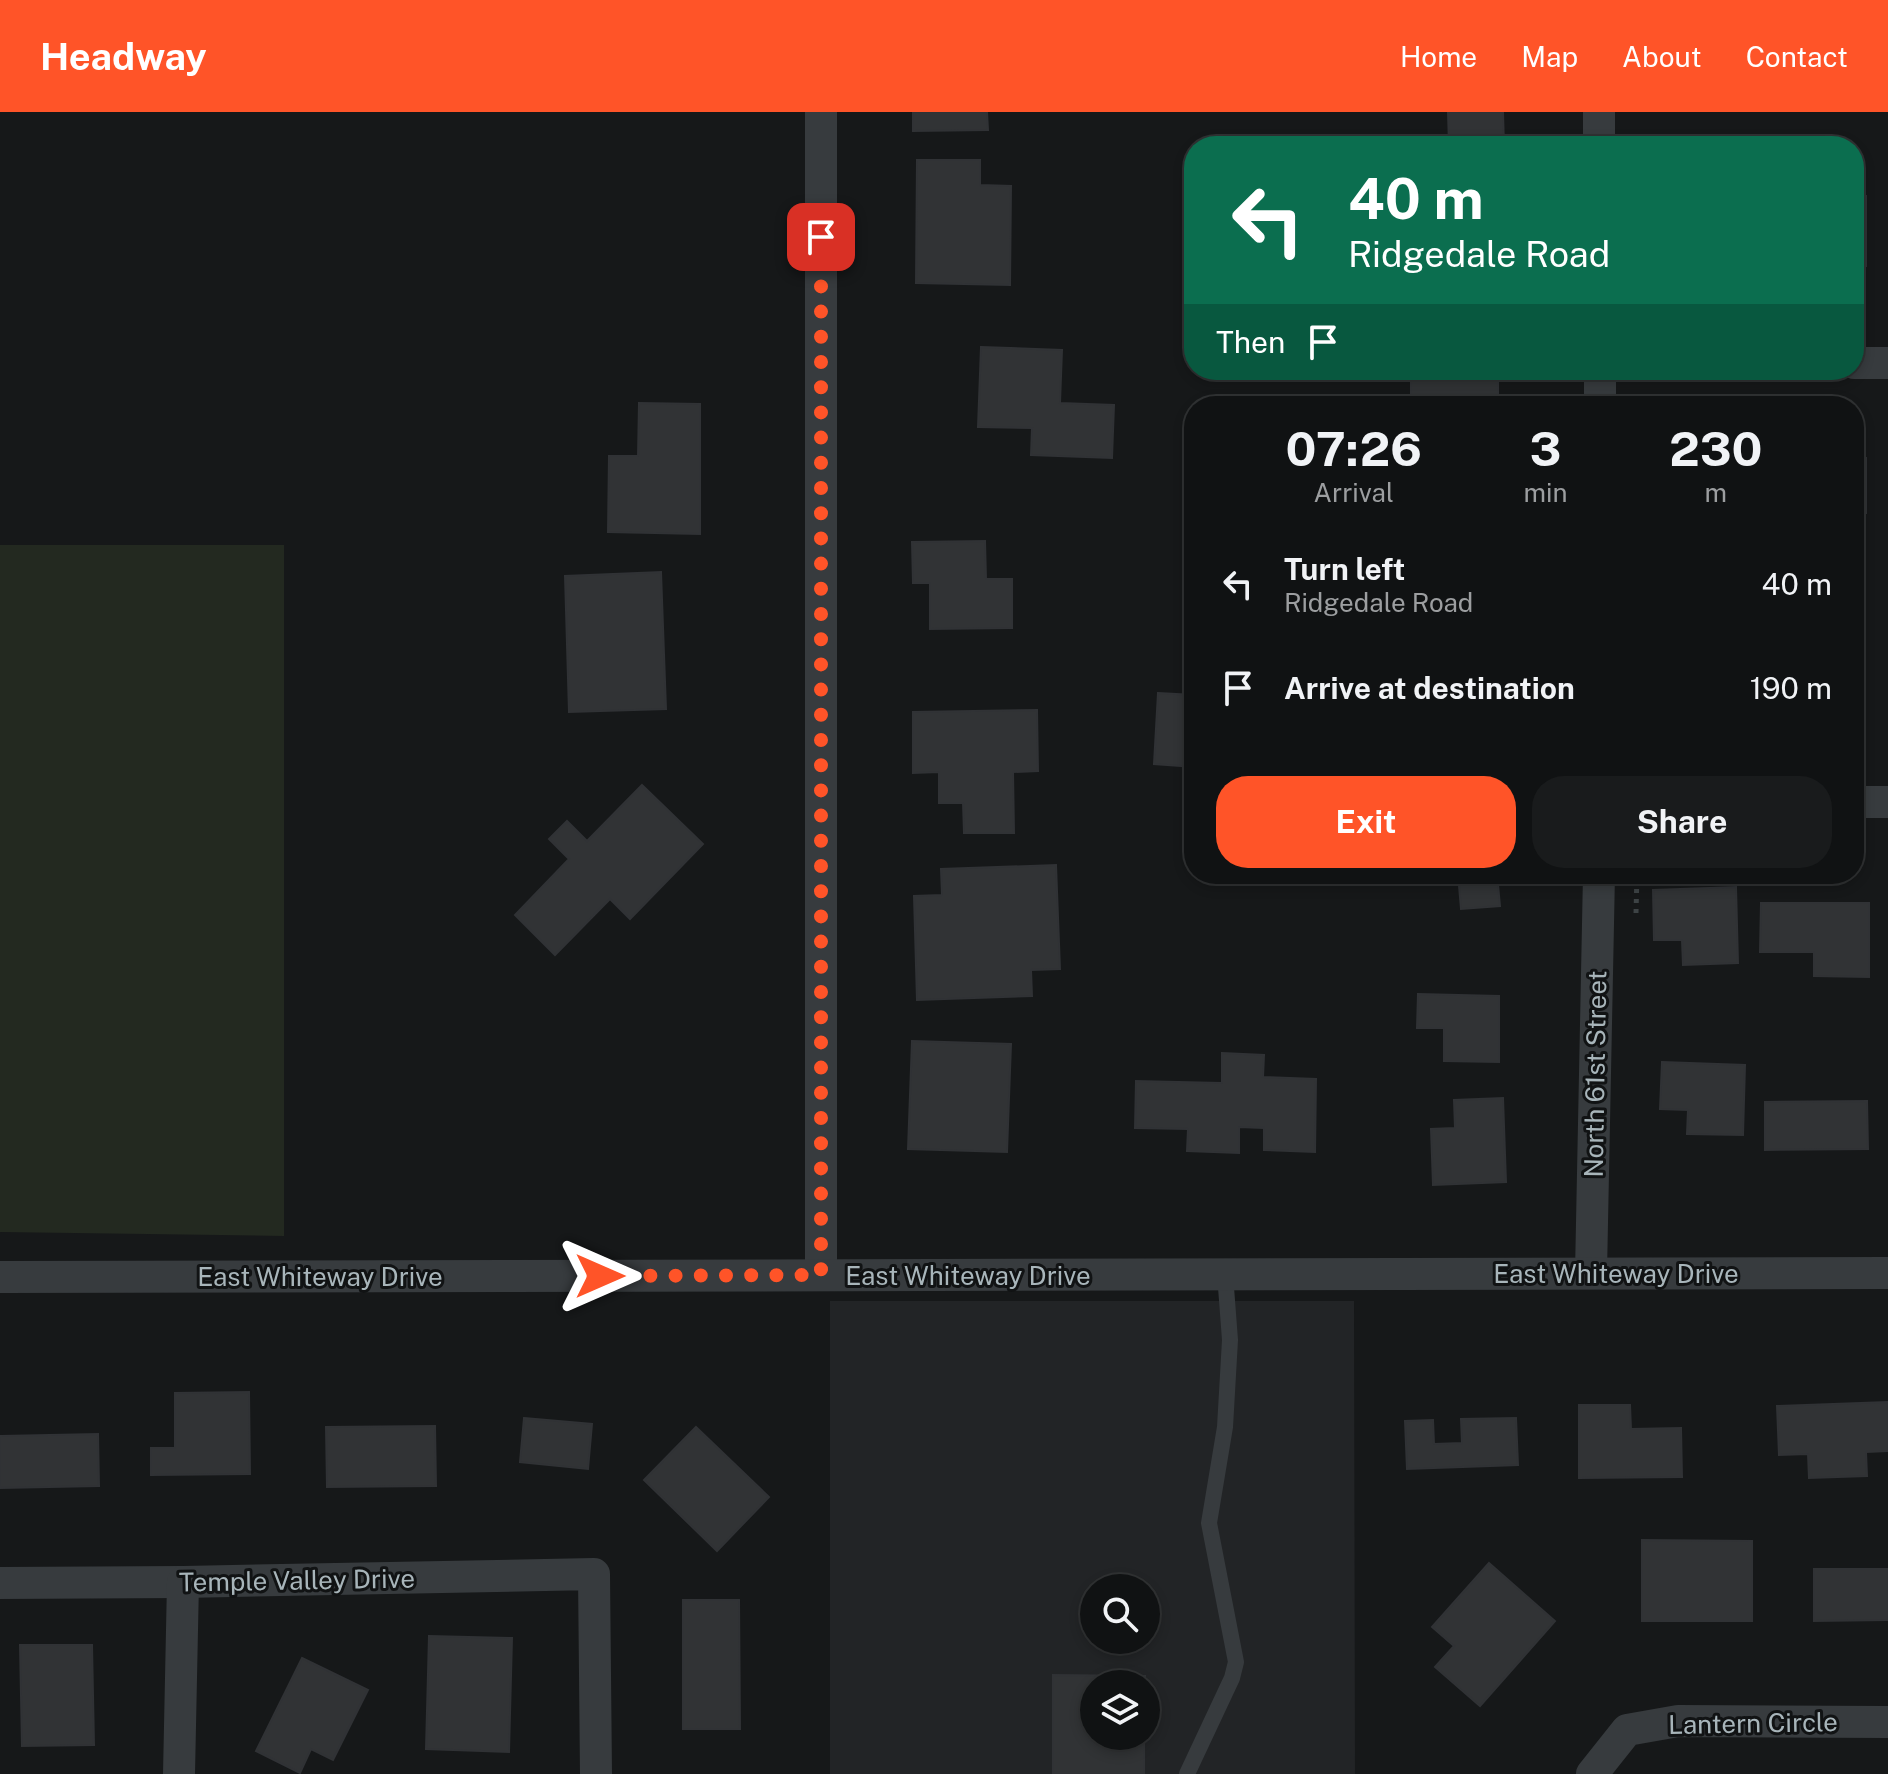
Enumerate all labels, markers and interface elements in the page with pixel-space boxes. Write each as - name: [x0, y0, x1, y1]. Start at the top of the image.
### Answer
- text: Headway: [40, 34, 207, 79]
- text: Home: [1400, 40, 1477, 73]
- text: Map: [1521, 40, 1578, 73]
- text: About: [1622, 40, 1702, 73]
- text: Contact: [1746, 40, 1848, 73]
- text: 40 m: [1348, 166, 1484, 232]
- icon: left: [1216, 168, 1320, 272]
- pin: [787, 203, 855, 271]
- icon: arrive: [799, 215, 843, 259]
- text: Ridgedale Road: [1348, 233, 1610, 275]
- icon: arrive: [1301, 320, 1345, 364]
- text: Then: [1216, 324, 1285, 360]
- text: 07:26: [1286, 420, 1422, 477]
- text: 3: [1530, 420, 1561, 477]
- text: 230: [1669, 420, 1762, 477]
- text: Arrival: [1314, 477, 1394, 508]
- text: min: [1523, 477, 1568, 508]
- text: m: [1705, 477, 1727, 508]
- text: Turn left: [1284, 551, 1405, 587]
- icon: left: [1216, 562, 1260, 606]
- text: 40 m: [1762, 566, 1832, 602]
- text: Ridgedale Road: [1284, 587, 1473, 618]
- icon: arrive: [1216, 666, 1260, 710]
- text: Arrive at destination: [1284, 670, 1575, 706]
- text: 190 m: [1750, 670, 1832, 706]
- button: Exit: [1216, 776, 1516, 868]
- button: Share: [1532, 776, 1832, 868]
- street label: North 61st Street: [1578, 970, 1612, 1178]
- position arrow: [558, 1234, 642, 1318]
- street label: East Whiteway Drive: [1493, 1258, 1739, 1289]
- street label: East Whiteway Drive: [845, 1260, 1091, 1291]
- street label: East Whiteway Drive: [197, 1261, 443, 1292]
- street label: Temple Valley Drive: [179, 1562, 415, 1598]
- map controls: [1080, 1574, 1160, 1750]
- button: search: [1080, 1574, 1160, 1654]
- button: layers: [1080, 1670, 1160, 1750]
- street label: Lantern Circle: [1668, 1706, 1838, 1740]

